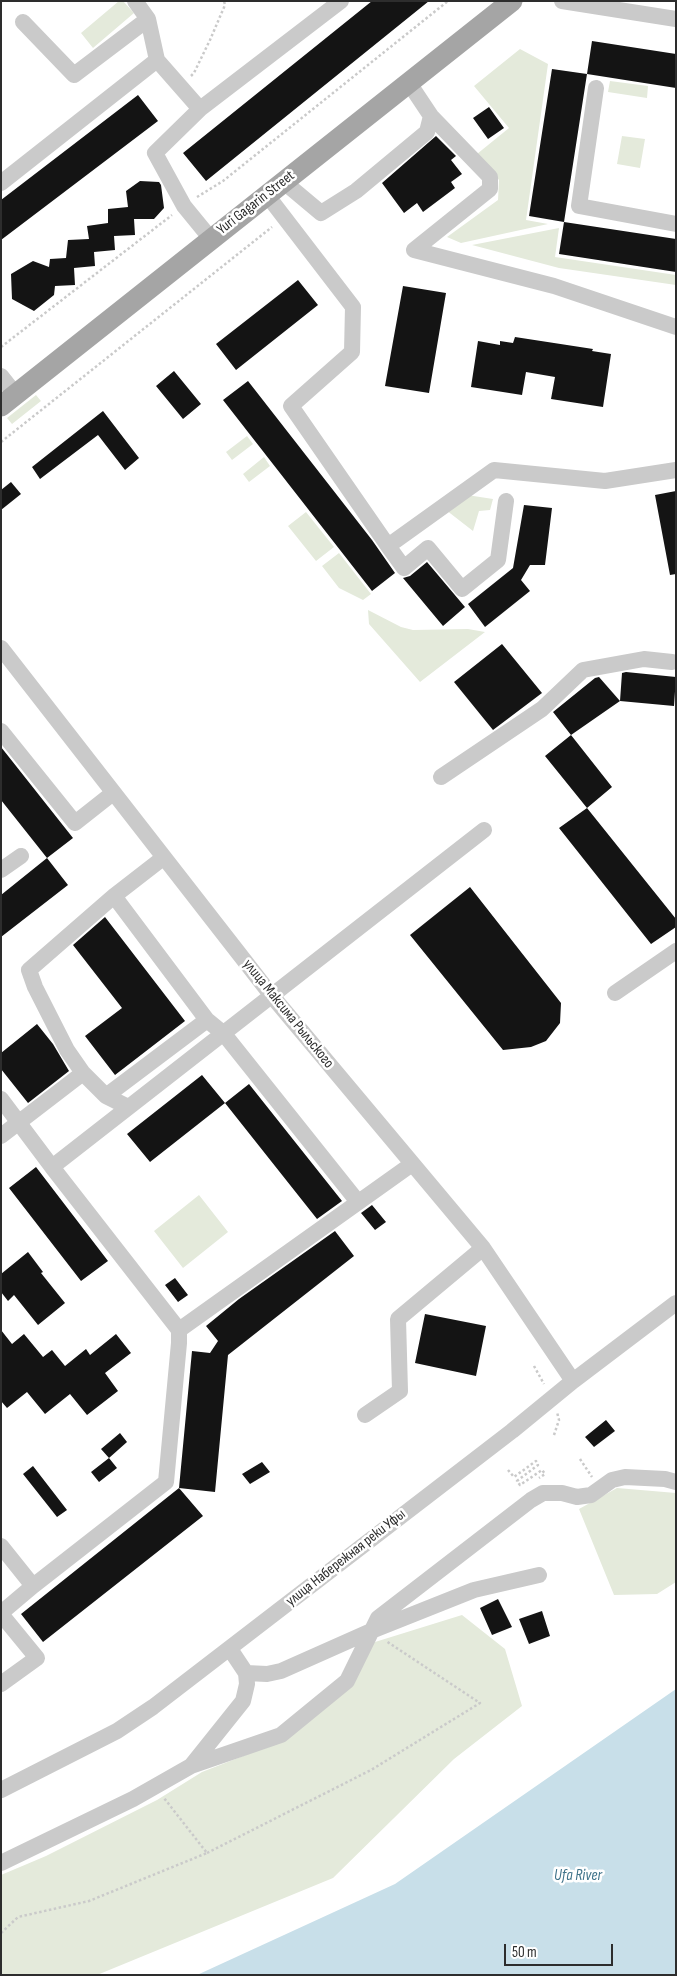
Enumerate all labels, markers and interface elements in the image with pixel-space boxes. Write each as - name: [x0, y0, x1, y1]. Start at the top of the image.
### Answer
- street label: Yuri Gagarin Street: [214, 167, 298, 239]
- street label: улица Максима Рыльского: [239, 956, 337, 1072]
- street label: улица Набережная реки Уфы: [283, 1506, 409, 1610]
- water label: Ufa River: [554, 1866, 602, 1886]
- scale bar: [507, 1934, 616, 1966]
- text: 50 m: [512, 1943, 537, 1962]

